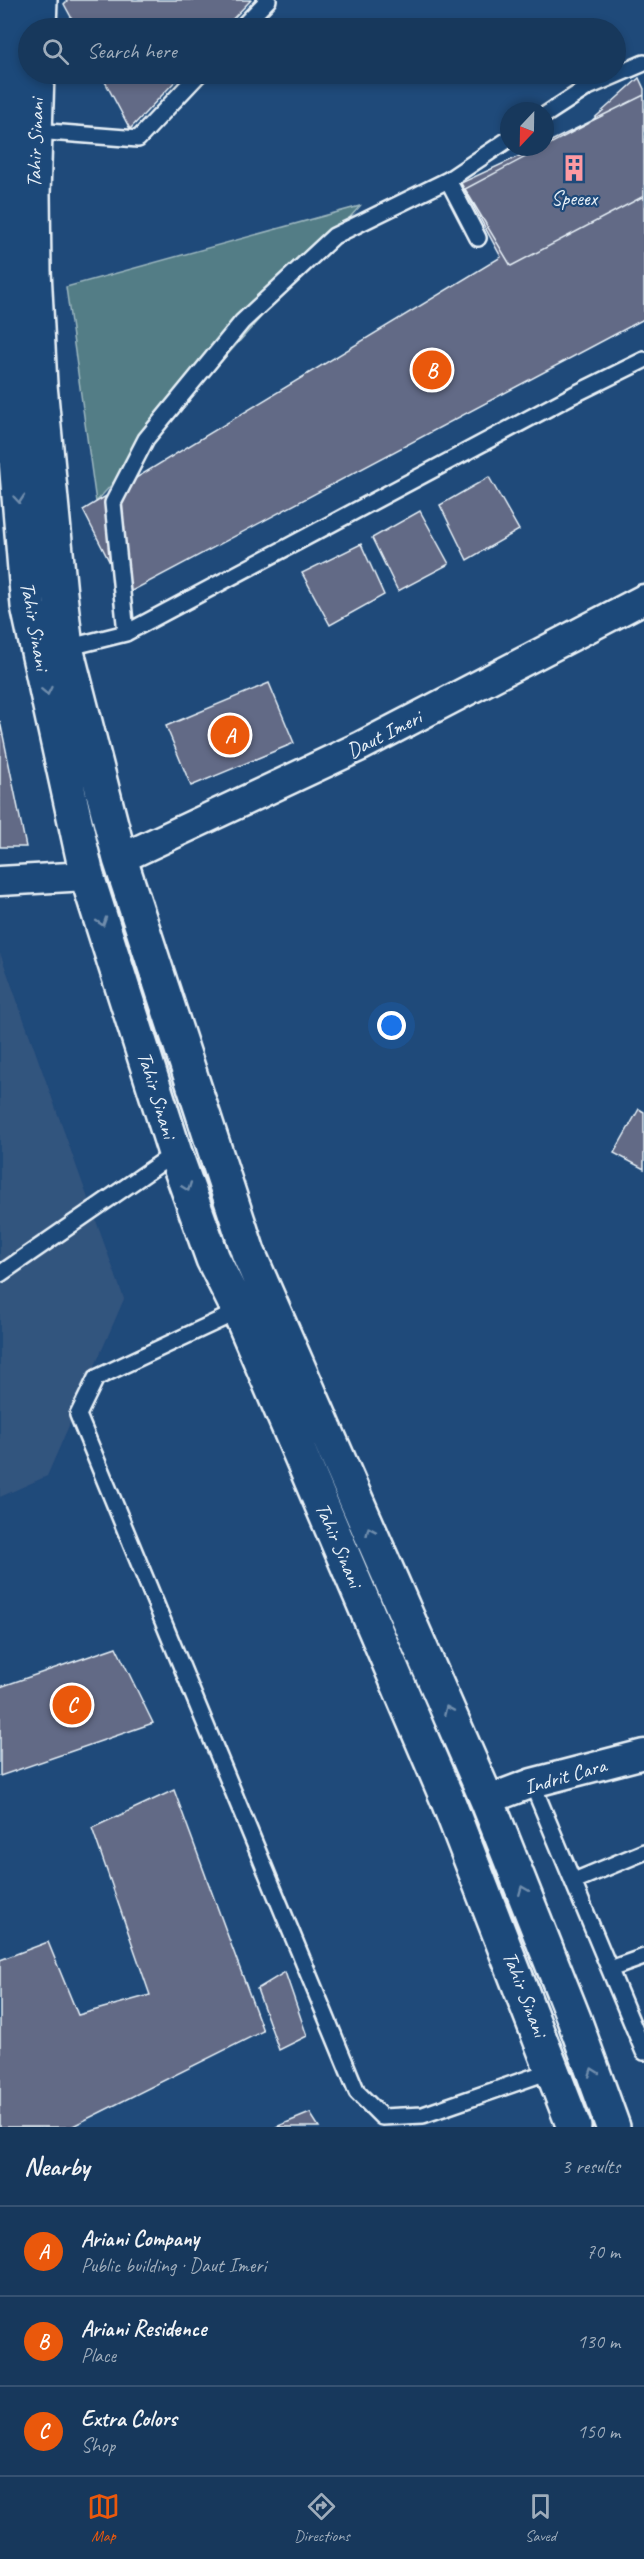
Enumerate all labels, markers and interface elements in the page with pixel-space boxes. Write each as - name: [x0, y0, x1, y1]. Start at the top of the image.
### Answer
- search box: [18, 18, 626, 84]
- icon: search: [39, 35, 72, 68]
- text: Search here: [87, 37, 177, 65]
- street label: Tahir Sinani: [20, 95, 50, 188]
- north arrow: [500, 102, 554, 156]
- building icon: Speeex: [559, 153, 589, 183]
- place label: Speeex: [551, 185, 599, 211]
- pin: B: [412, 348, 452, 392]
- one-way arrow: [12, 494, 25, 503]
- street label: Tahir Sinani: [14, 580, 56, 675]
- one-way arrow: [39, 686, 52, 696]
- street label: Daut Imeri: [342, 703, 429, 764]
- pin: A: [210, 712, 250, 758]
- one-way arrow: [94, 916, 107, 927]
- your location: [377, 1011, 406, 1040]
- street label: Tahir Sinani: [132, 1048, 183, 1144]
- one-way arrow: [180, 1181, 193, 1192]
- street label: Tahir Sinani: [310, 1499, 370, 1594]
- one-way arrow: [365, 1527, 377, 1538]
- pin: C: [52, 1682, 92, 1728]
- one-way arrow: [443, 1705, 455, 1716]
- street label: Indrit Cara: [521, 1751, 611, 1800]
- one-way arrow: [518, 1885, 530, 1896]
- street label: Tahir Sinani: [497, 1948, 554, 2043]
- one-way arrow: [588, 2067, 600, 2078]
- text: Nearby: [24, 2150, 89, 2183]
- text: 3 results: [561, 2154, 620, 2179]
- text: Ariani Company: [81, 2225, 199, 2253]
- text: A: [38, 2239, 49, 2264]
- text: 70 m: [586, 2239, 620, 2264]
- text: Public building · Daut Imeri: [81, 2253, 266, 2278]
- text: Ariani Residence: [81, 2315, 206, 2343]
- text: B: [38, 2329, 49, 2354]
- text: 130 m: [577, 2329, 620, 2354]
- text: Place: [81, 2343, 116, 2368]
- text: Extra Colors: [81, 2405, 177, 2433]
- text: C: [39, 2419, 48, 2444]
- text: 150 m: [577, 2419, 620, 2444]
- text: Shop: [81, 2433, 115, 2458]
- tab: Map: [87, 2490, 120, 2546]
- tab: Directions: [294, 2490, 350, 2546]
- tab: Saved: [524, 2490, 557, 2546]

